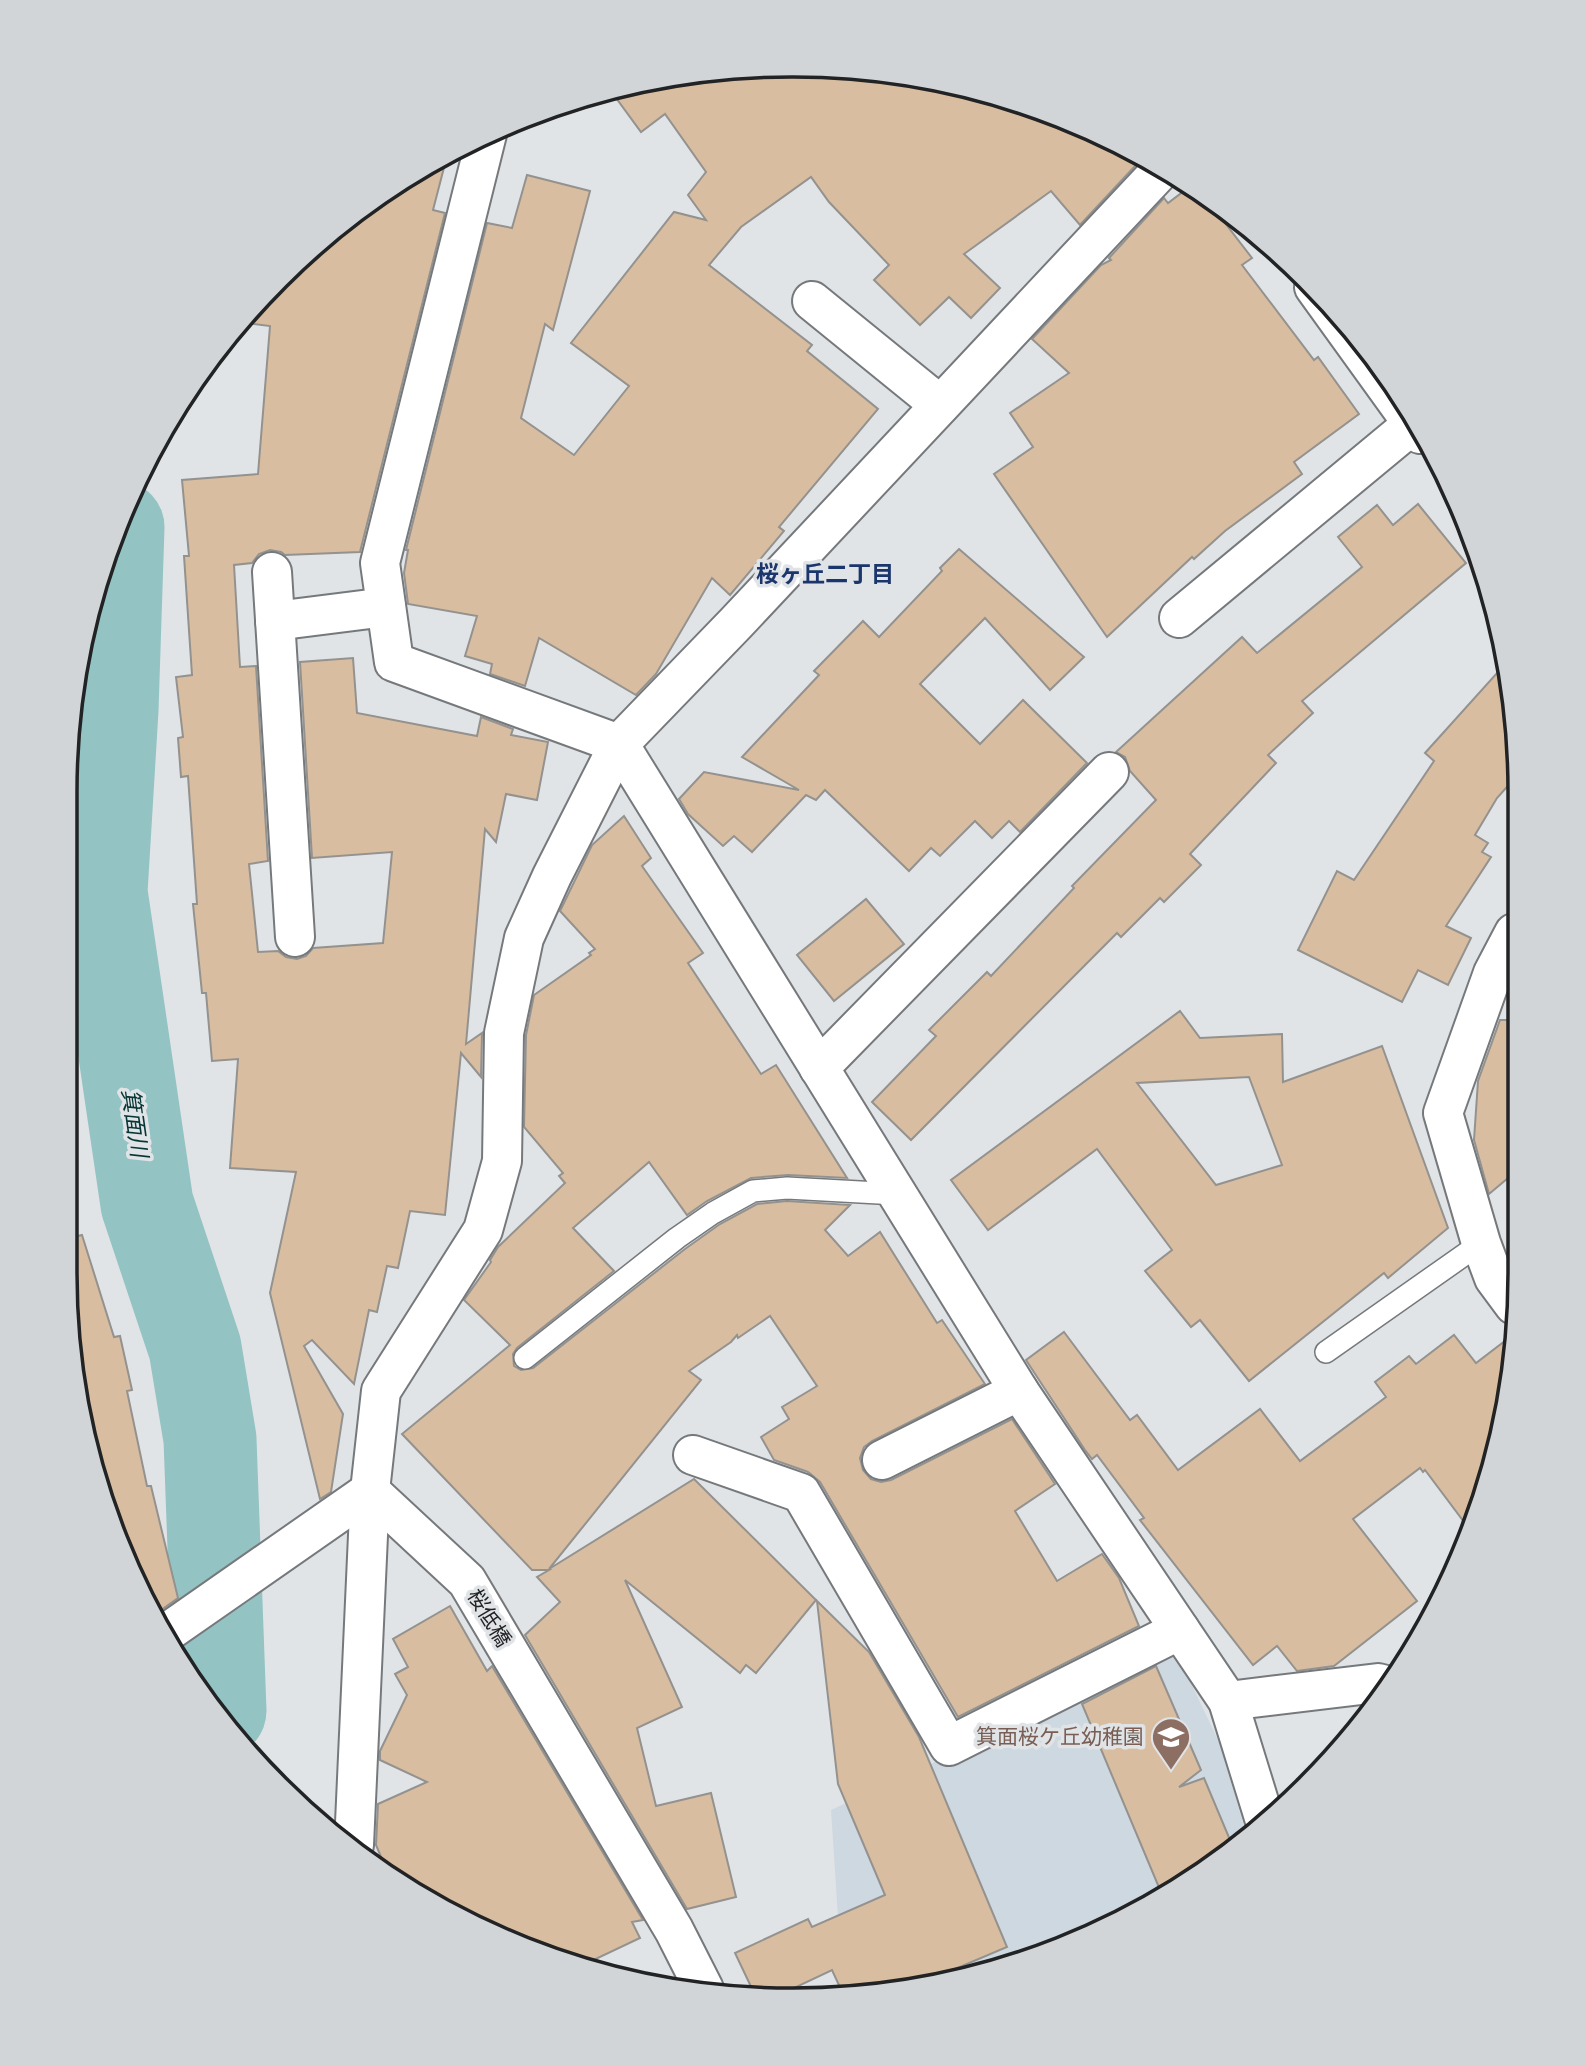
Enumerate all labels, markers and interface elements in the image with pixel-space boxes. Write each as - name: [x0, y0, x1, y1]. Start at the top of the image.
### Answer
- district label: 桜ヶ丘二丁目: [756, 559, 894, 589]
- water label: 箕面川: [115, 1087, 155, 1162]
- street label: 桜低橋: [461, 1584, 517, 1652]
- school or university icon: 箕面桜ケ丘幼稚園: [1150, 1716, 1192, 1771]
- place label: 箕面桜ケ丘幼稚園: [976, 1723, 1144, 1751]

